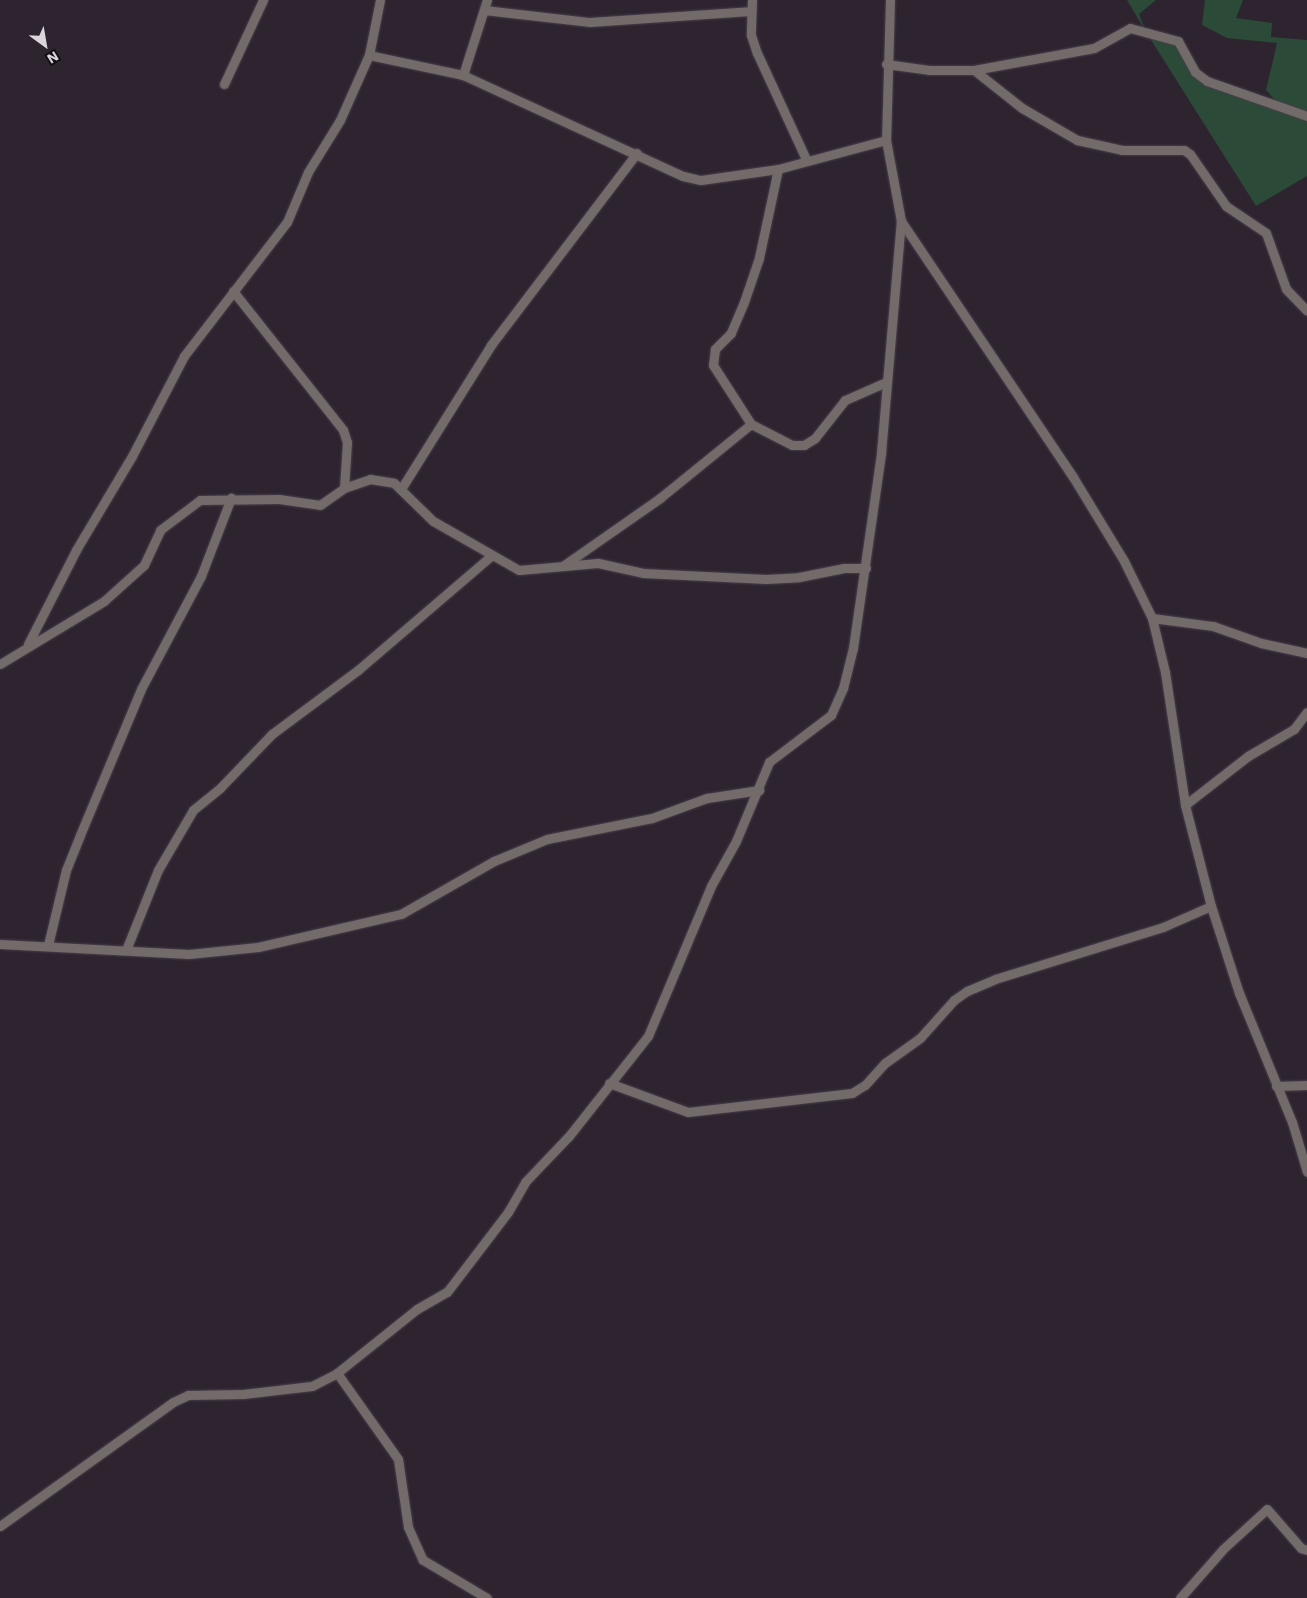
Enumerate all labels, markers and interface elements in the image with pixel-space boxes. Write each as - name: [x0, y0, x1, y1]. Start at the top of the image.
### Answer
- north arrow: [20, 20, 70, 70]
- text: N: [44, 48, 62, 67]

